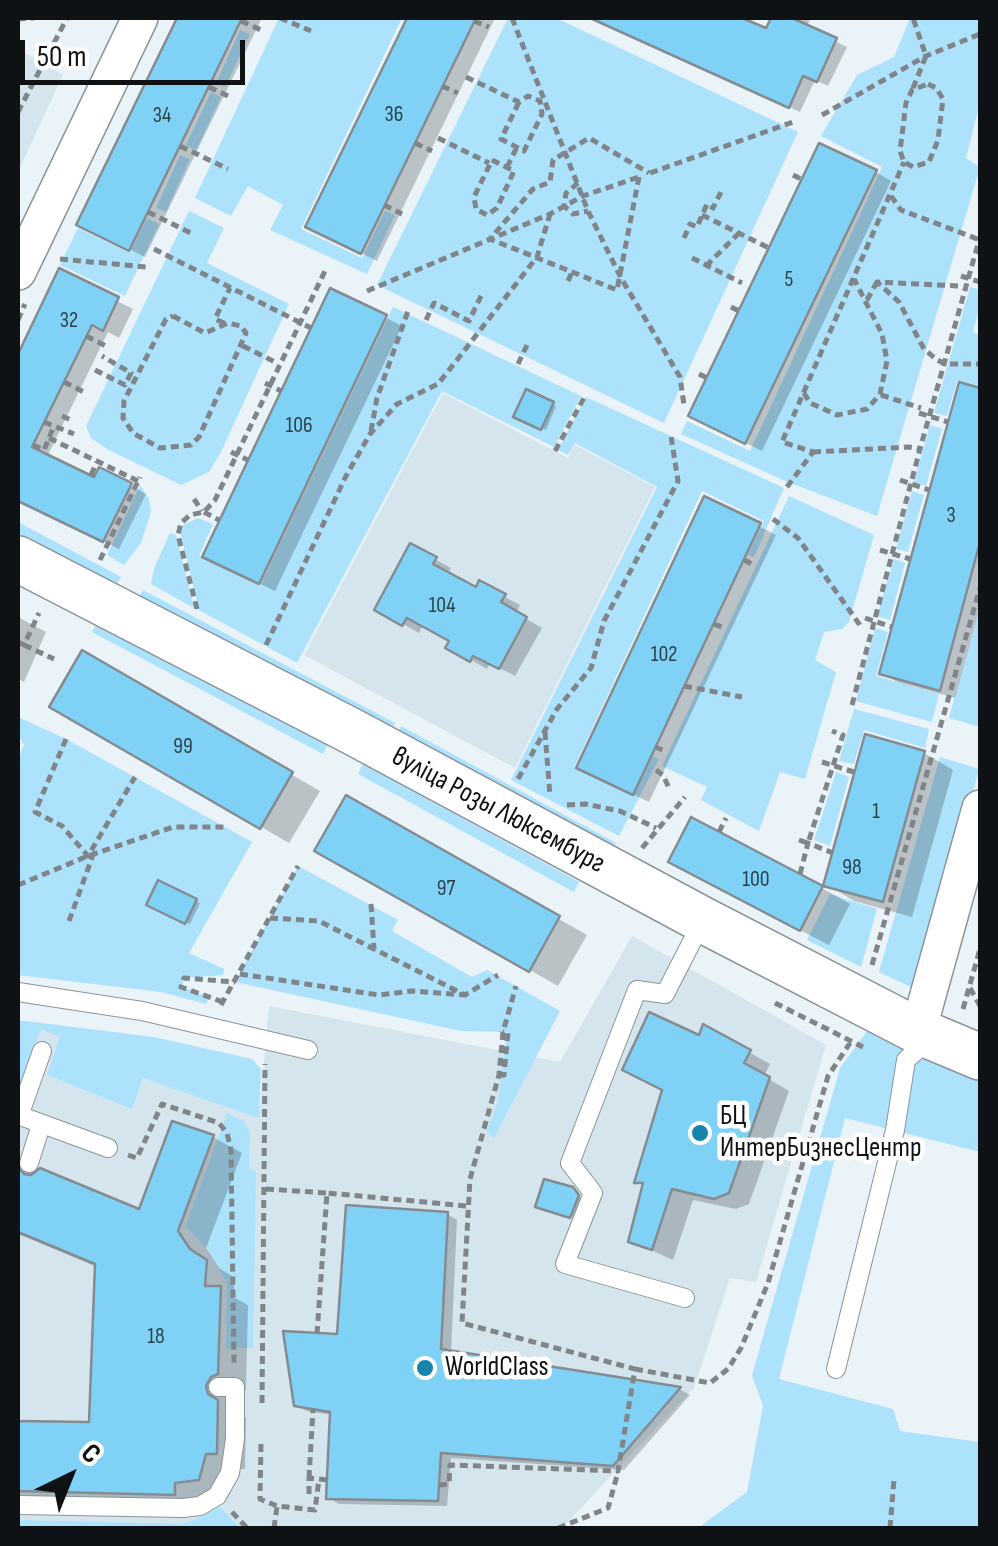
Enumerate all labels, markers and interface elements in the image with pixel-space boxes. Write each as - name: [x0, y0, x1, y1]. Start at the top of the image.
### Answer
- scale bar: [25, 20, 250, 82]
- text: 50 m: [37, 39, 86, 75]
- house number: 36: [385, 102, 403, 128]
- house number: 34: [153, 103, 171, 129]
- house number: 5: [785, 267, 793, 293]
- house number: 32: [60, 308, 78, 334]
- house number: 106: [285, 413, 313, 439]
- house number: 3: [946, 503, 956, 529]
- house number: 104: [429, 593, 455, 619]
- house number: 102: [651, 642, 677, 668]
- house number: 99: [173, 734, 193, 760]
- street label: вуліца Розы Люксембург: [386, 741, 610, 881]
- house number: 1: [872, 799, 880, 825]
- house number: 98: [842, 855, 862, 881]
- house number: 100: [742, 867, 770, 893]
- house number: 97: [437, 876, 455, 902]
- place label: БЦ ИнтерБизнесЦентр: [720, 1100, 922, 1166]
- marker: БЦ ИнтерБизнесЦентр: [689, 1122, 711, 1144]
- house number: 18: [147, 1324, 165, 1350]
- place label: WorldClass: [445, 1351, 549, 1385]
- marker: WorldClass: [414, 1357, 436, 1379]
- north arrow: [20, 1426, 120, 1526]
- text: С: [74, 1437, 107, 1471]

